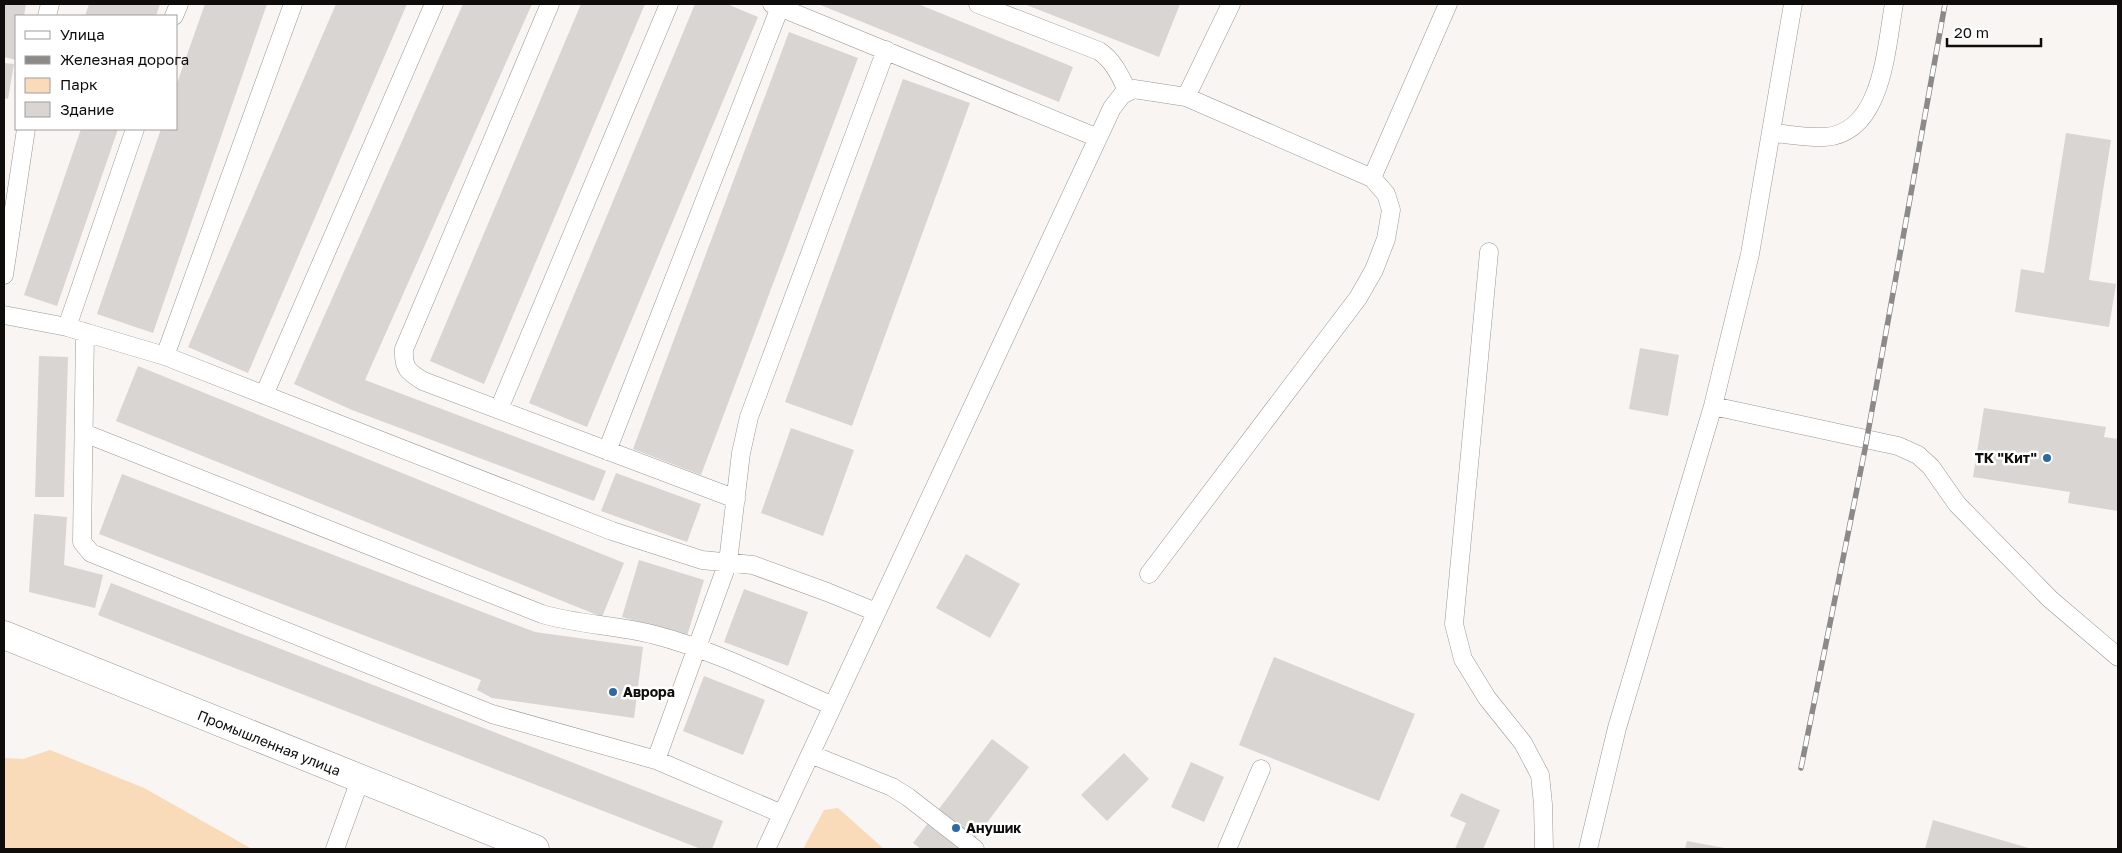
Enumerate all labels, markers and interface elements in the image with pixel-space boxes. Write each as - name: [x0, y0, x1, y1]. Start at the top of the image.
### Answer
- legend: [15, 15, 178, 130]
- scale bar: [1947, 15, 2041, 47]
- text: 20 m: [1954, 23, 1989, 41]
- text: Улица: [60, 25, 105, 43]
- text: Железная дорога: [60, 50, 189, 68]
- text: Парк: [60, 75, 98, 93]
- text: Здание: [60, 100, 114, 118]
- place label: ТК "Кит": [1975, 449, 2037, 466]
- marker: ТК "Кит": [2041, 452, 2053, 464]
- place label: Аврора: [623, 683, 675, 700]
- marker: Аврора: [607, 686, 619, 698]
- street label: Промышленная улица: [195, 706, 343, 779]
- place label: Анушик: [966, 819, 1021, 836]
- marker: Анушик: [950, 822, 962, 834]

